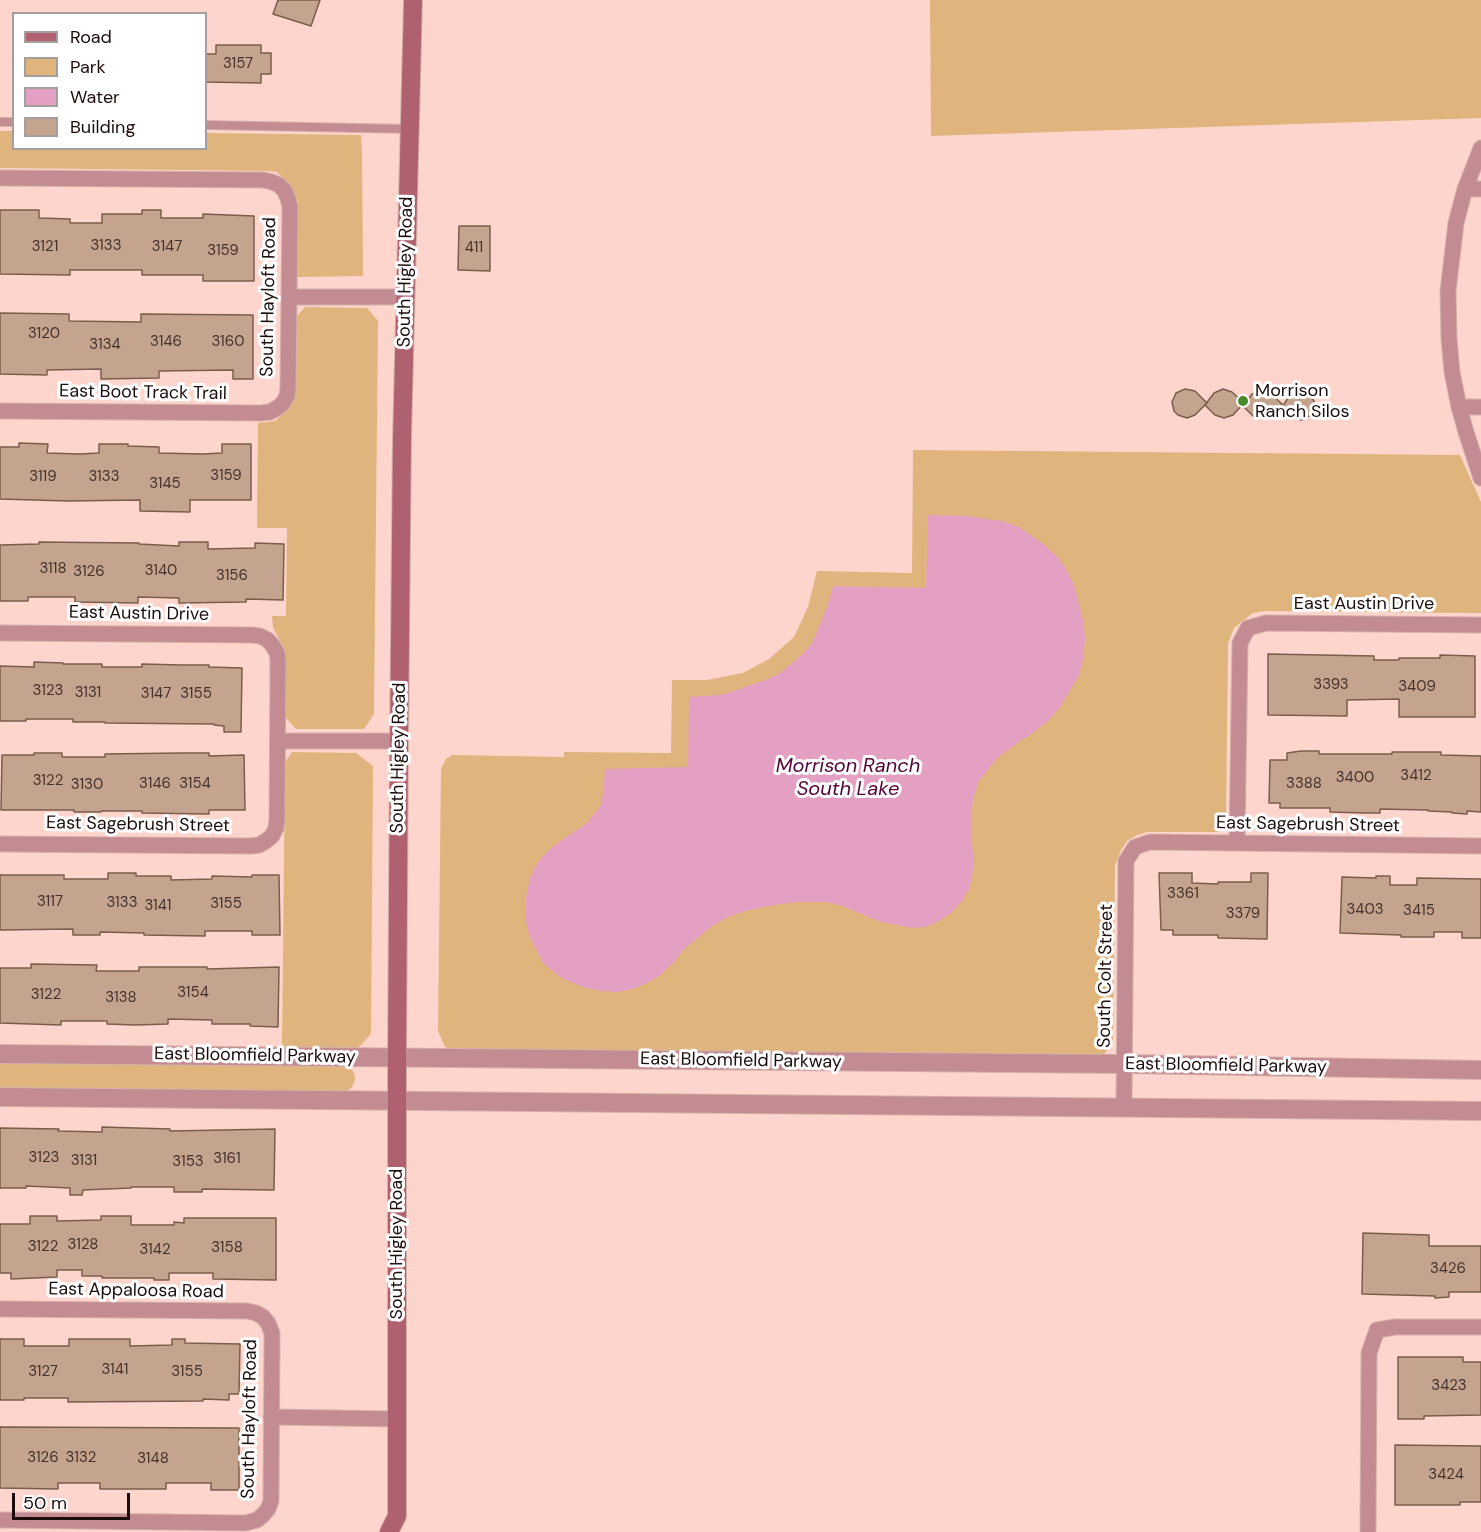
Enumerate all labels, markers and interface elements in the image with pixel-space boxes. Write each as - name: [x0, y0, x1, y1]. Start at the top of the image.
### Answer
- legend: [12, 12, 207, 150]
- text: Road: [70, 25, 112, 49]
- text: Park: [70, 55, 106, 79]
- house number: 3157: [223, 55, 253, 73]
- text: Water: [70, 85, 120, 109]
- text: Building: [70, 115, 135, 139]
- street label: South Higley Road: [394, 196, 418, 348]
- street label: South Hayloft Road: [257, 217, 281, 377]
- house number: 3133: [90, 237, 122, 255]
- house number: 3121: [32, 238, 58, 256]
- house number: 3147: [152, 238, 182, 256]
- house number: 411: [465, 239, 483, 257]
- house number: 3159: [207, 242, 239, 260]
- house number: 3120: [28, 325, 60, 343]
- house number: 3146: [150, 333, 182, 351]
- house number: 3160: [212, 333, 244, 351]
- house number: 3134: [89, 336, 121, 354]
- place label: Morrison Ranch Silos: [1255, 380, 1349, 422]
- street label: East Boot Track Trail: [59, 381, 227, 405]
- marker: Morrison Ranch Silos: [1236, 394, 1250, 408]
- house number: 3159: [210, 467, 242, 485]
- house number: 3119: [29, 468, 57, 486]
- house number: 3133: [88, 468, 120, 486]
- house number: 3145: [149, 475, 181, 493]
- house number: 3118: [39, 560, 67, 578]
- house number: 3140: [145, 562, 177, 580]
- house number: 3126: [73, 563, 105, 581]
- house number: 3156: [216, 567, 248, 585]
- street label: East Austin Drive: [1294, 593, 1434, 615]
- street label: East Austin Drive: [69, 602, 209, 626]
- house number: 3393: [1313, 676, 1349, 694]
- house number: 3409: [1398, 678, 1436, 696]
- house number: 3123: [33, 682, 63, 700]
- street label: South Higley Road: [387, 682, 411, 834]
- house number: 3131: [75, 684, 101, 702]
- house number: 3147: [141, 685, 171, 703]
- house number: 3155: [180, 685, 212, 703]
- water label: Morrison Ranch South Lake: [776, 755, 920, 802]
- house number: 3412: [1400, 767, 1432, 785]
- house number: 3400: [1336, 769, 1374, 787]
- house number: 3122: [33, 772, 63, 790]
- house number: 3146: [139, 775, 171, 793]
- house number: 3154: [179, 775, 211, 793]
- house number: 3388: [1286, 775, 1322, 793]
- house number: 3130: [71, 776, 103, 794]
- street label: East Sagebrush Street: [46, 813, 230, 837]
- street label: East Sagebrush Street: [1216, 813, 1400, 837]
- house number: 3361: [1167, 885, 1199, 903]
- house number: 3117: [37, 893, 63, 911]
- house number: 3133: [106, 894, 138, 912]
- house number: 3155: [210, 895, 242, 913]
- house number: 3141: [144, 897, 172, 915]
- house number: 3403: [1346, 901, 1384, 919]
- house number: 3415: [1403, 902, 1435, 920]
- street label: South Colt Street: [1094, 904, 1118, 1048]
- house number: 3379: [1226, 905, 1260, 923]
- house number: 3154: [177, 984, 209, 1002]
- house number: 3122: [31, 986, 61, 1004]
- house number: 3138: [105, 989, 137, 1007]
- street label: East Bloomfield Parkway: [154, 1043, 356, 1069]
- street label: East Bloomfield Parkway: [640, 1048, 842, 1074]
- street label: East Bloomfield Parkway: [1125, 1053, 1327, 1079]
- house number: 3123: [29, 1149, 59, 1167]
- house number: 3161: [213, 1150, 241, 1168]
- house number: 3131: [71, 1152, 97, 1170]
- house number: 3153: [172, 1153, 204, 1171]
- street label: South Higley Road: [386, 1169, 408, 1319]
- house number: 3128: [68, 1236, 98, 1254]
- house number: 3122: [28, 1238, 58, 1256]
- house number: 3158: [211, 1239, 243, 1257]
- house number: 3142: [139, 1241, 171, 1259]
- house number: 3426: [1430, 1260, 1466, 1278]
- street label: East Appaloosa Road: [48, 1279, 224, 1303]
- street label: South Hayloft Road: [238, 1339, 262, 1499]
- house number: 3141: [101, 1361, 129, 1379]
- house number: 3127: [28, 1363, 58, 1381]
- house number: 3155: [171, 1363, 203, 1381]
- house number: 3423: [1431, 1377, 1467, 1395]
- house number: 3126: [27, 1449, 59, 1467]
- house number: 3132: [66, 1449, 96, 1467]
- house number: 3148: [137, 1450, 169, 1468]
- house number: 3424: [1428, 1466, 1464, 1484]
- scale bar: [15, 1481, 134, 1519]
- text: 50 m: [23, 1491, 67, 1515]

